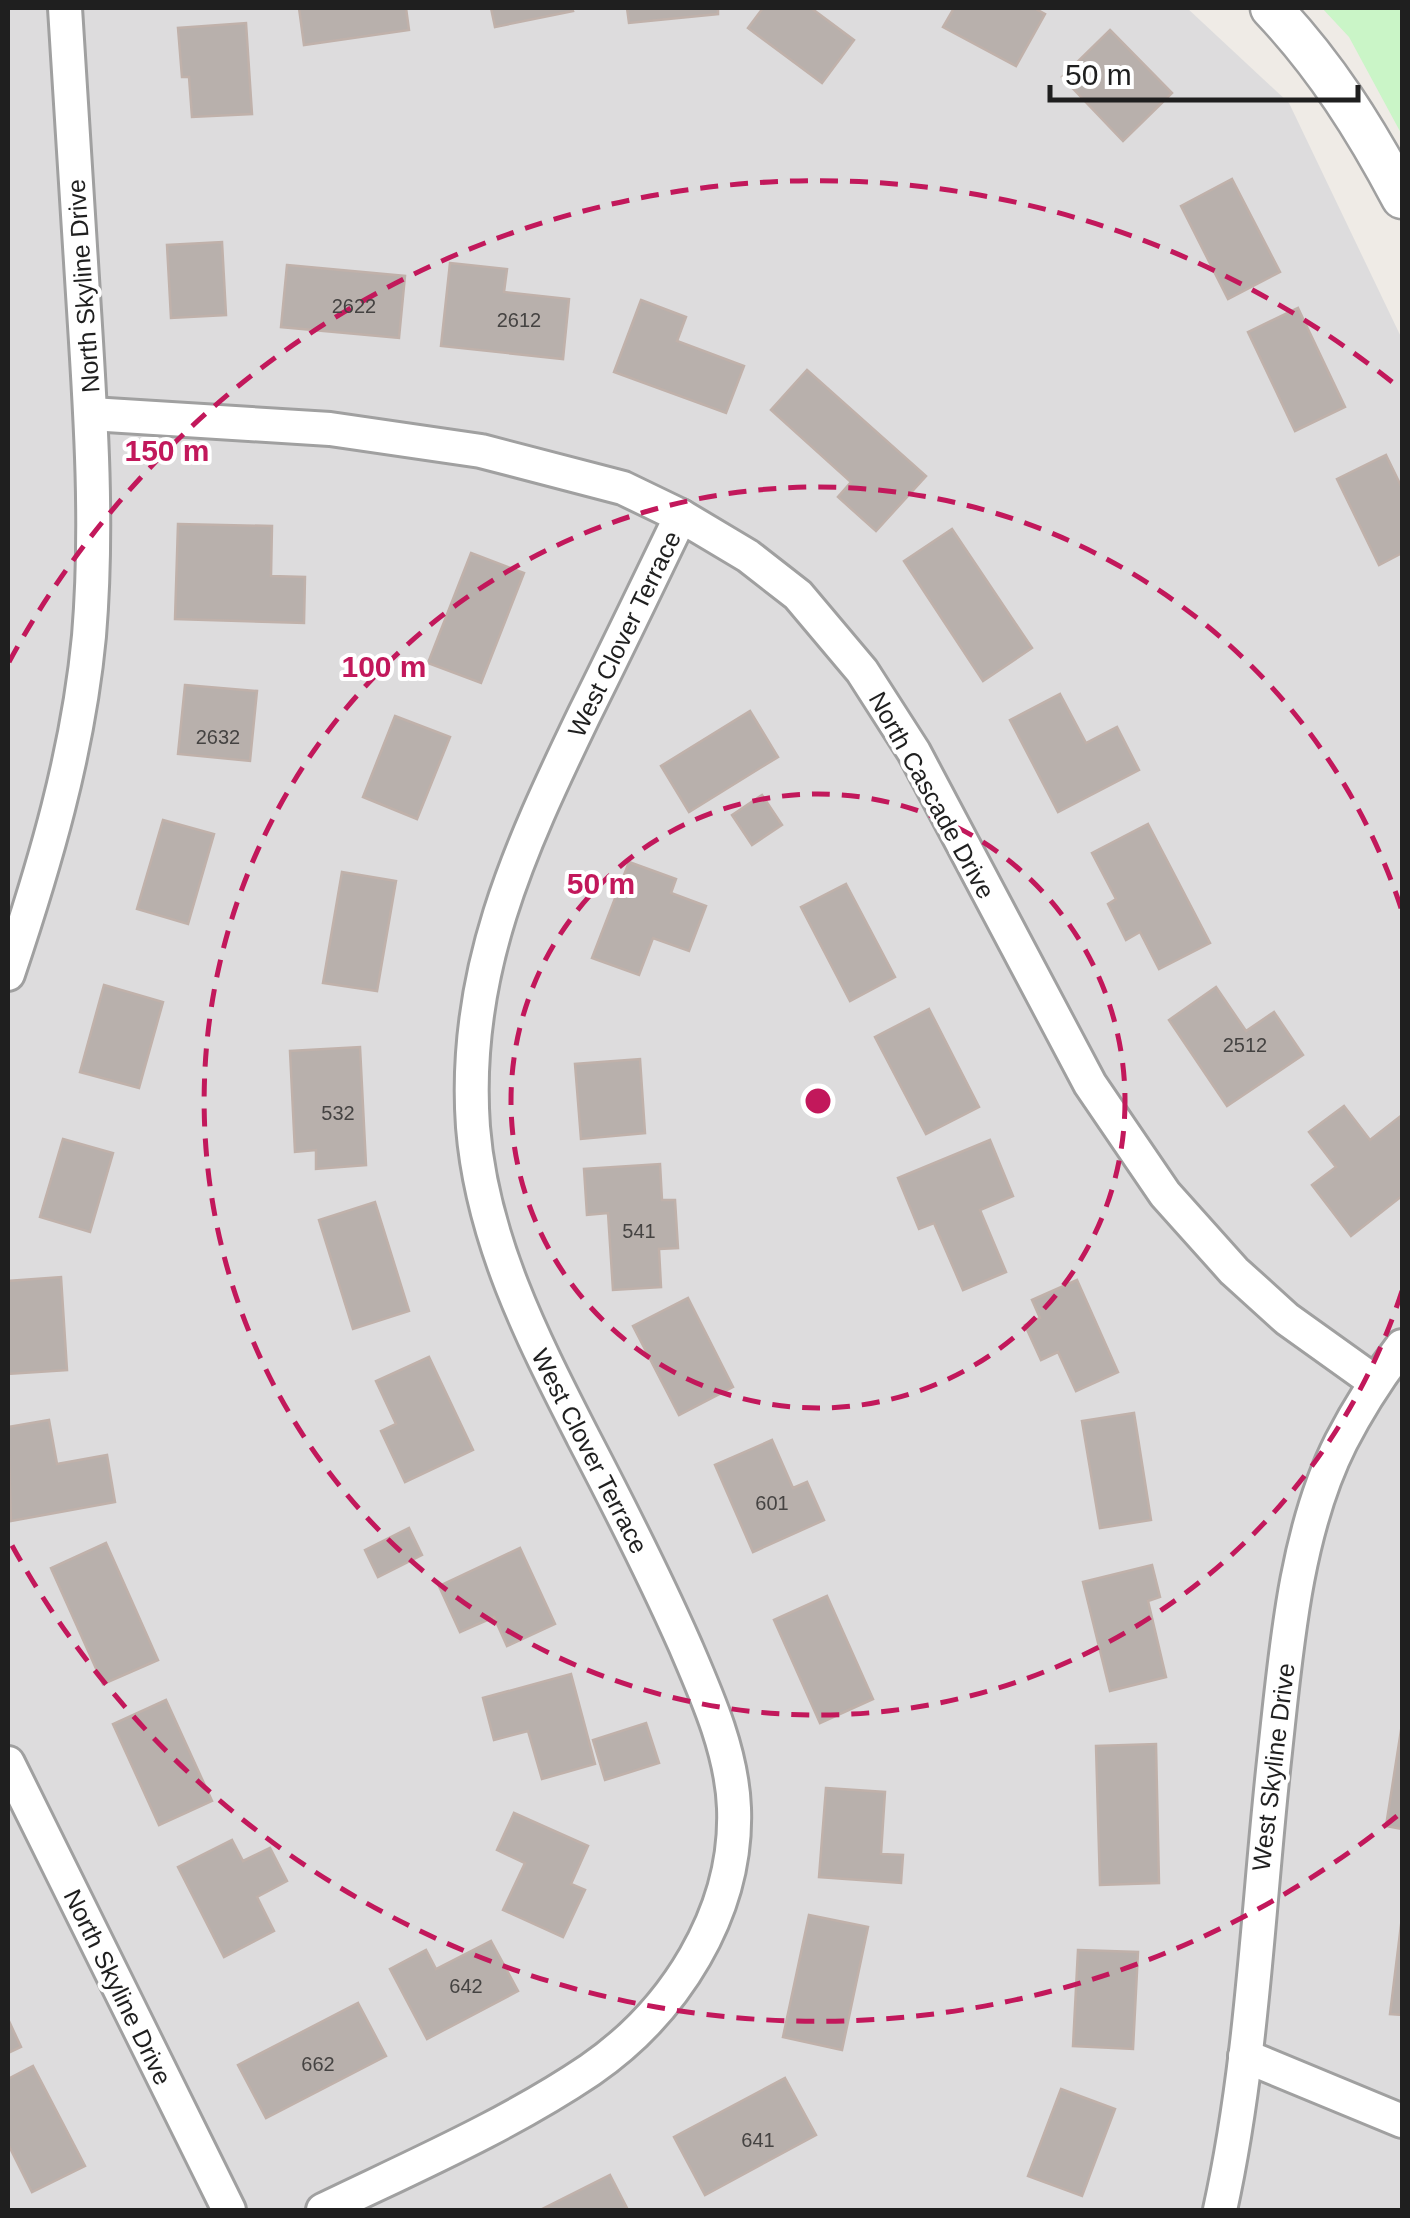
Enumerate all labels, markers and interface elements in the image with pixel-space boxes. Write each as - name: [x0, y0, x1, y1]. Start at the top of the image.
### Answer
- scale bar: [1050, 40, 1358, 102]
- text: 50 m: [1065, 58, 1132, 91]
- street label: North Skyline Drive: [62, 178, 104, 394]
- house number: 2622: [332, 295, 376, 317]
- house number: 2612: [497, 309, 541, 331]
- text: 150 m: [124, 434, 210, 467]
- street label: West Clover Terrace: [562, 527, 686, 741]
- text: 100 m: [341, 650, 427, 683]
- street label: North Cascade Drive: [864, 687, 1000, 903]
- house number: 2632: [196, 726, 240, 748]
- text: 50 m: [567, 867, 635, 900]
- house number: 2512: [1223, 1034, 1267, 1056]
- centre of rings: [800, 1083, 836, 1119]
- house number: 532: [321, 1102, 355, 1124]
- house number: 541: [622, 1220, 656, 1242]
- street label: West Clover Terrace: [526, 1344, 654, 1558]
- house number: 601: [755, 1492, 789, 1514]
- street label: West Skyline Drive: [1246, 1661, 1300, 1873]
- street label: North Skyline Drive: [59, 1885, 177, 2089]
- house number: 642: [449, 1975, 483, 1997]
- house number: 662: [301, 2053, 335, 2075]
- house number: 641: [741, 2129, 775, 2151]

